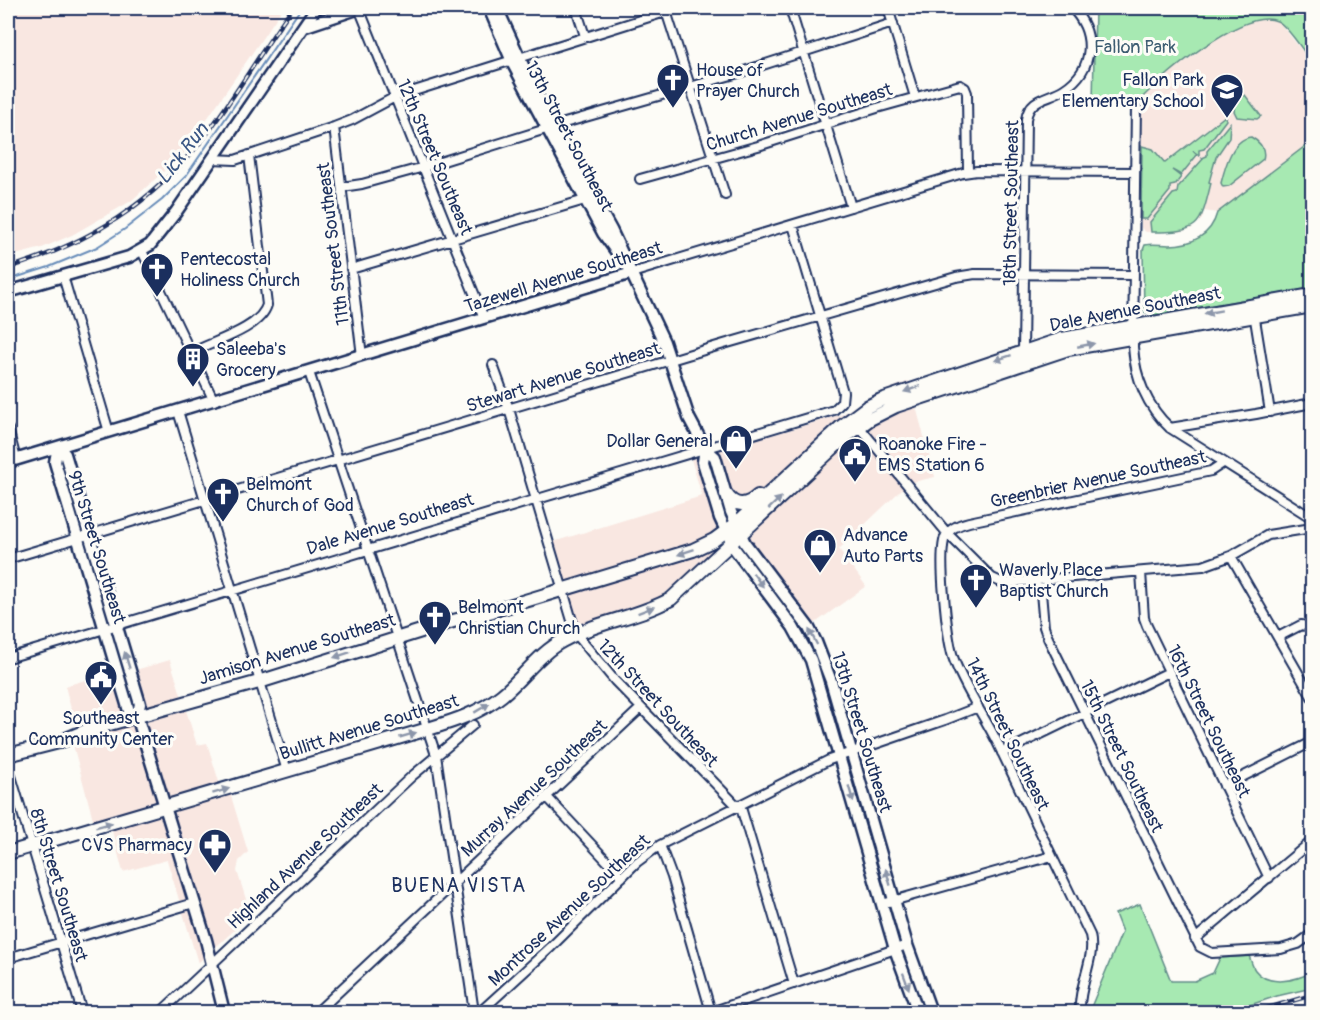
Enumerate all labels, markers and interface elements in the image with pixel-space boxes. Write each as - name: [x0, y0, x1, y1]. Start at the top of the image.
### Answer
- park label: Fallon Park: [1094, 36, 1176, 59]
- street label: 13th Street Southeast: [519, 57, 618, 216]
- place label: House of Prayer Church: [696, 59, 800, 103]
- church icon: House of Prayer Church: [655, 62, 691, 109]
- place label: Fallon Park Elementary School: [1062, 69, 1204, 113]
- school or university icon: Fallon Park Elementary School: [1209, 72, 1245, 119]
- street label: 12th Street Southeast: [391, 76, 478, 239]
- street label: Church Avenue Southeast: [703, 78, 896, 157]
- water label: Lick Run: [151, 116, 215, 189]
- street label: 18th Street Southeast: [999, 119, 1024, 286]
- street label: 11th Street Southeast: [312, 160, 355, 327]
- street label: Tazewell Avenue Southeast: [461, 236, 666, 319]
- place label: Pentecostal Holiness Church: [180, 248, 300, 292]
- church icon: Pentecostal Holiness Church: [139, 251, 175, 298]
- street label: Dale Avenue Southeast: [1048, 282, 1223, 337]
- one-way arrow: [1204, 308, 1223, 317]
- street label: Stewart Avenue Southeast: [463, 337, 664, 418]
- place label: Saleeba's Grocery: [216, 338, 286, 382]
- one-way arrow: [1076, 340, 1095, 349]
- building icon: Saleeba's Grocery: [175, 341, 211, 388]
- one-way arrow: [994, 354, 1012, 363]
- one-way arrow: [903, 384, 921, 394]
- shop icon: Dollar General: [718, 423, 754, 470]
- place label: Dollar General: [606, 430, 713, 453]
- place label: Roanoke Fire - EMS Station 6: [878, 433, 987, 477]
- public building icon: Roanoke Fire - EMS Station 6: [837, 436, 873, 483]
- street label: Greenbrier Avenue Southeast: [988, 445, 1209, 514]
- street label: 9th Street Southeast: [62, 468, 131, 627]
- place label: Belmont Church of God: [246, 473, 354, 517]
- church icon: Belmont Church of God: [205, 476, 241, 523]
- street label: Dale Avenue Southeast: [304, 488, 477, 561]
- one-way arrow: [767, 497, 781, 511]
- place label: Advance Auto Parts: [843, 524, 923, 568]
- shop icon: Advance Auto Parts: [802, 527, 838, 574]
- one-way arrow: [677, 548, 695, 558]
- place label: Waverly Place Baptist Church: [999, 559, 1108, 603]
- church icon: Waverly Place Baptist Church: [958, 562, 994, 609]
- one-way arrow: [751, 572, 763, 587]
- place label: Belmont Christian Church: [458, 596, 580, 640]
- church icon: Belmont Christian Church: [417, 599, 453, 646]
- one-way arrow: [638, 605, 656, 615]
- street label: Jamison Avenue Southeast: [196, 608, 399, 690]
- one-way arrow: [808, 628, 818, 645]
- street label: 12th Street Southeast: [592, 634, 723, 773]
- street label: 16th Street Southeast: [1162, 641, 1256, 802]
- street label: 13th Street Southeast: [826, 649, 897, 816]
- one-way arrow: [333, 650, 351, 660]
- one-way arrow: [122, 651, 131, 669]
- street label: 14th Street Southeast: [961, 654, 1055, 815]
- public building icon: Southeast Community Center: [83, 659, 119, 706]
- street label: 15th Street Southeast: [1075, 676, 1169, 837]
- street label: Bullitt Avenue Southeast: [277, 689, 462, 766]
- one-way arrow: [474, 703, 491, 713]
- place label: Southeast Community Center: [28, 707, 174, 751]
- street label: Murray Avenue Southeast: [456, 714, 613, 862]
- one-way arrow: [399, 730, 417, 739]
- street label: Highland Avenue Southeast: [223, 778, 388, 934]
- one-way arrow: [212, 786, 230, 795]
- one-way arrow: [847, 786, 856, 804]
- street label: 8th Street Southeast: [24, 806, 93, 965]
- one-way arrow: [95, 819, 113, 829]
- pharmacy icon: CVS Pharmacy: [197, 827, 233, 874]
- street label: Montrose Avenue Southeast: [484, 829, 656, 991]
- place label: CVS Pharmacy: [81, 834, 192, 857]
- one-way arrow: [882, 868, 892, 886]
- district label: BUENA VISTA: [391, 873, 527, 898]
- one-way arrow: [902, 972, 912, 990]

